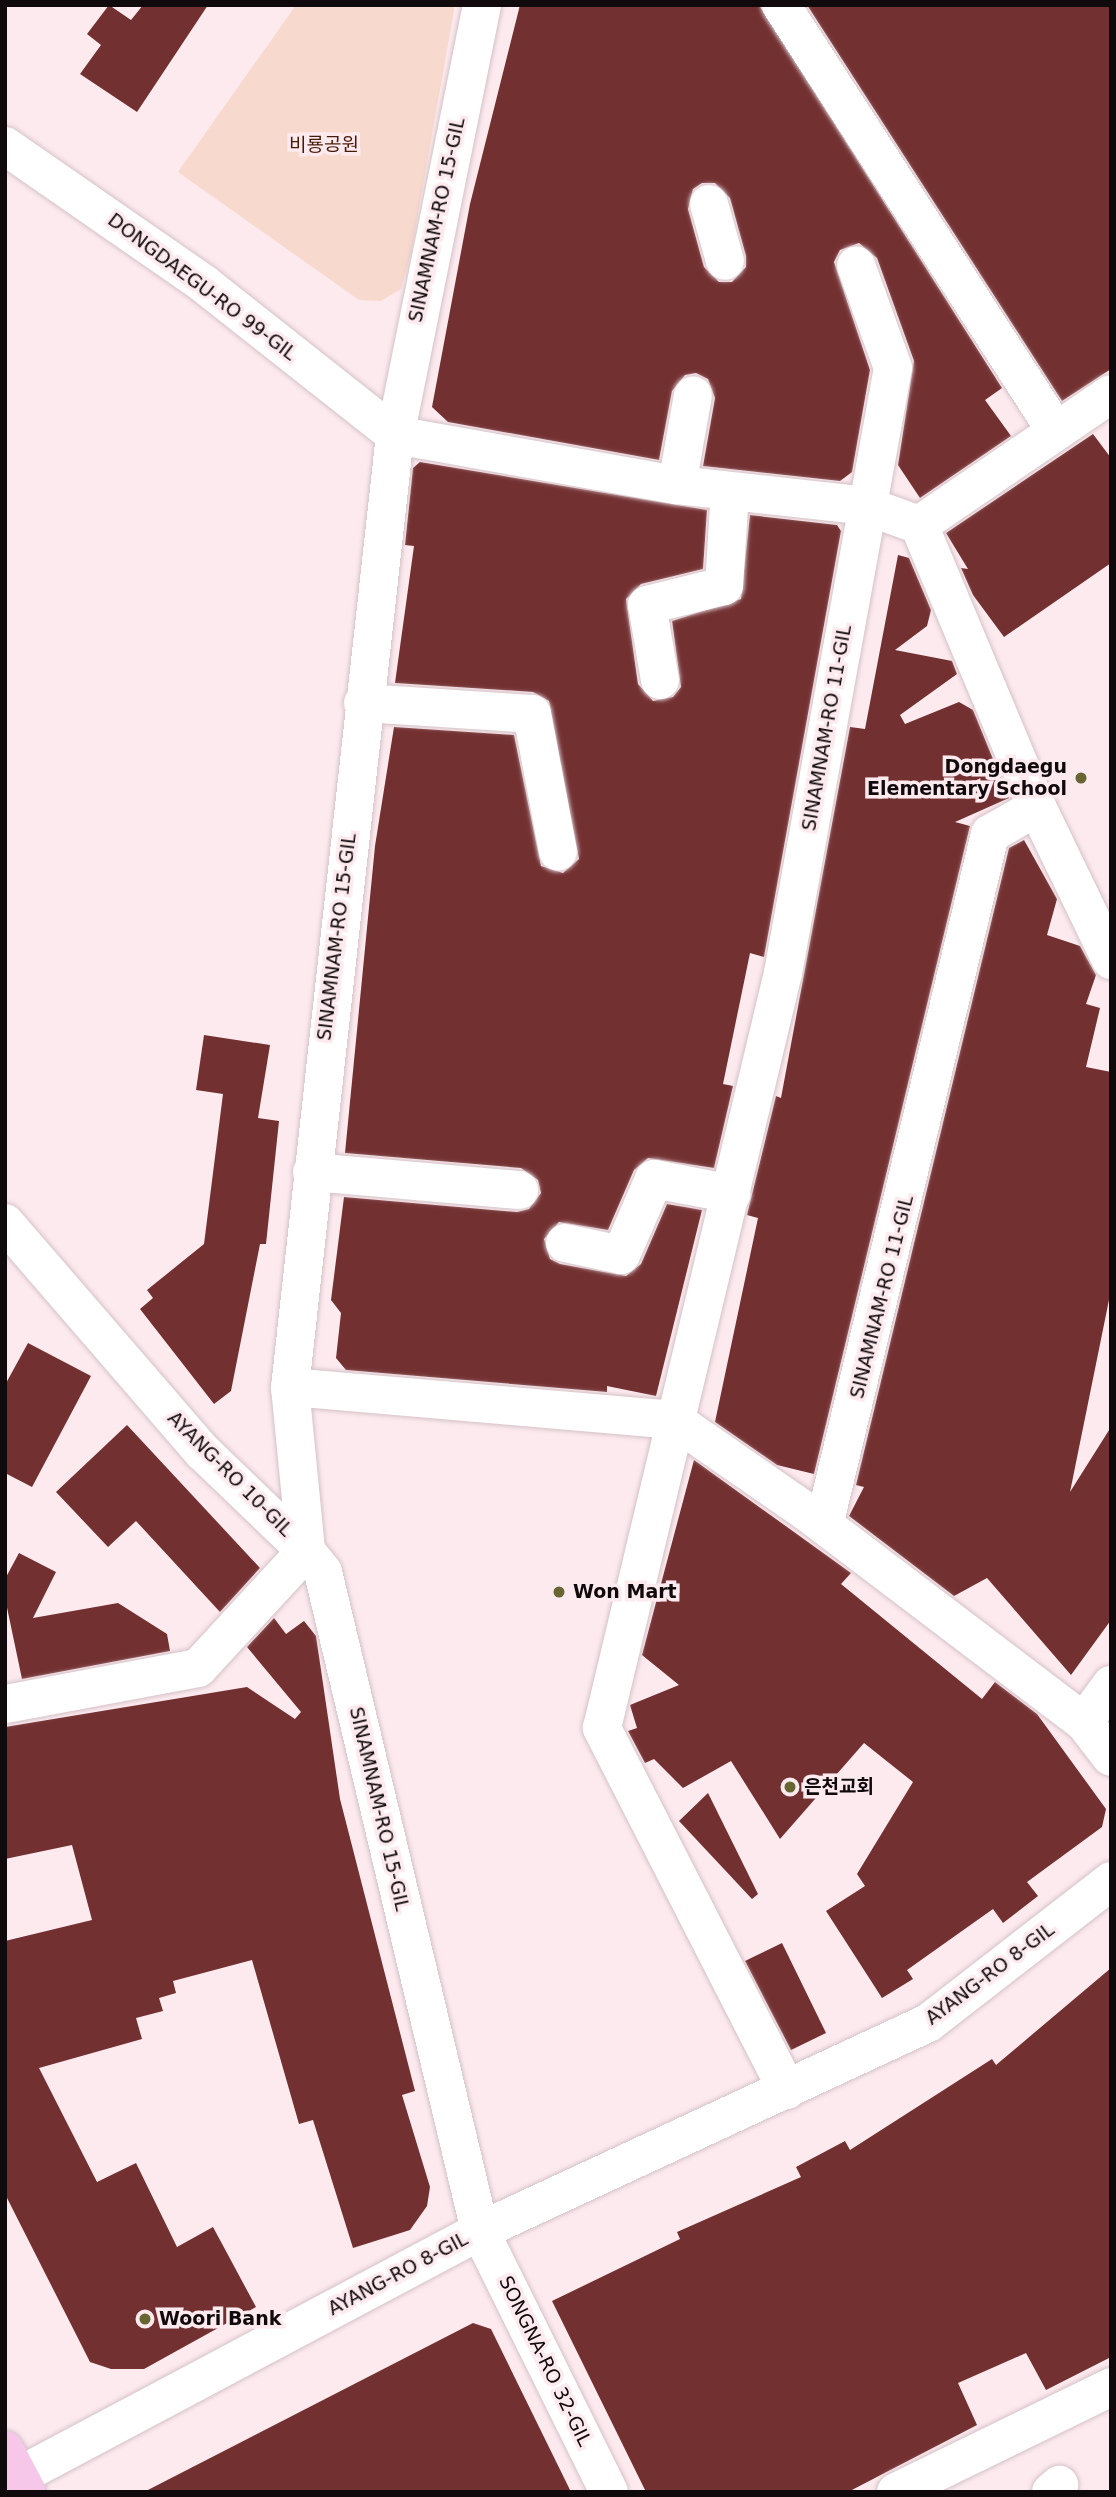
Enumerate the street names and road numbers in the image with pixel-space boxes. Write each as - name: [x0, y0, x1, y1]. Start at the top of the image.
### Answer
- street label: SINAMNAM-RO 15-GIL: [404, 116, 470, 324]
- street label: DONGDAEGU-RO 99-GIL: [103, 209, 301, 365]
- street label: SINAMNAM-RO 11-GIL: [798, 623, 856, 833]
- street label: SINAMNAM-RO 15-GIL: [313, 832, 361, 1042]
- street label: SINAMNAM-RO 11-GIL: [846, 1193, 918, 1401]
- street label: AYANG-RO 10-GIL: [163, 1407, 297, 1541]
- street label: SINAMNAM-RO 15-GIL: [344, 1705, 414, 1913]
- street label: AYANG-RO 8-GIL: [921, 1918, 1059, 2030]
- street label: AYANG-RO 8-GIL: [324, 2228, 472, 2320]
- street label: SONGNA-RO 32-GIL: [494, 2272, 596, 2450]

